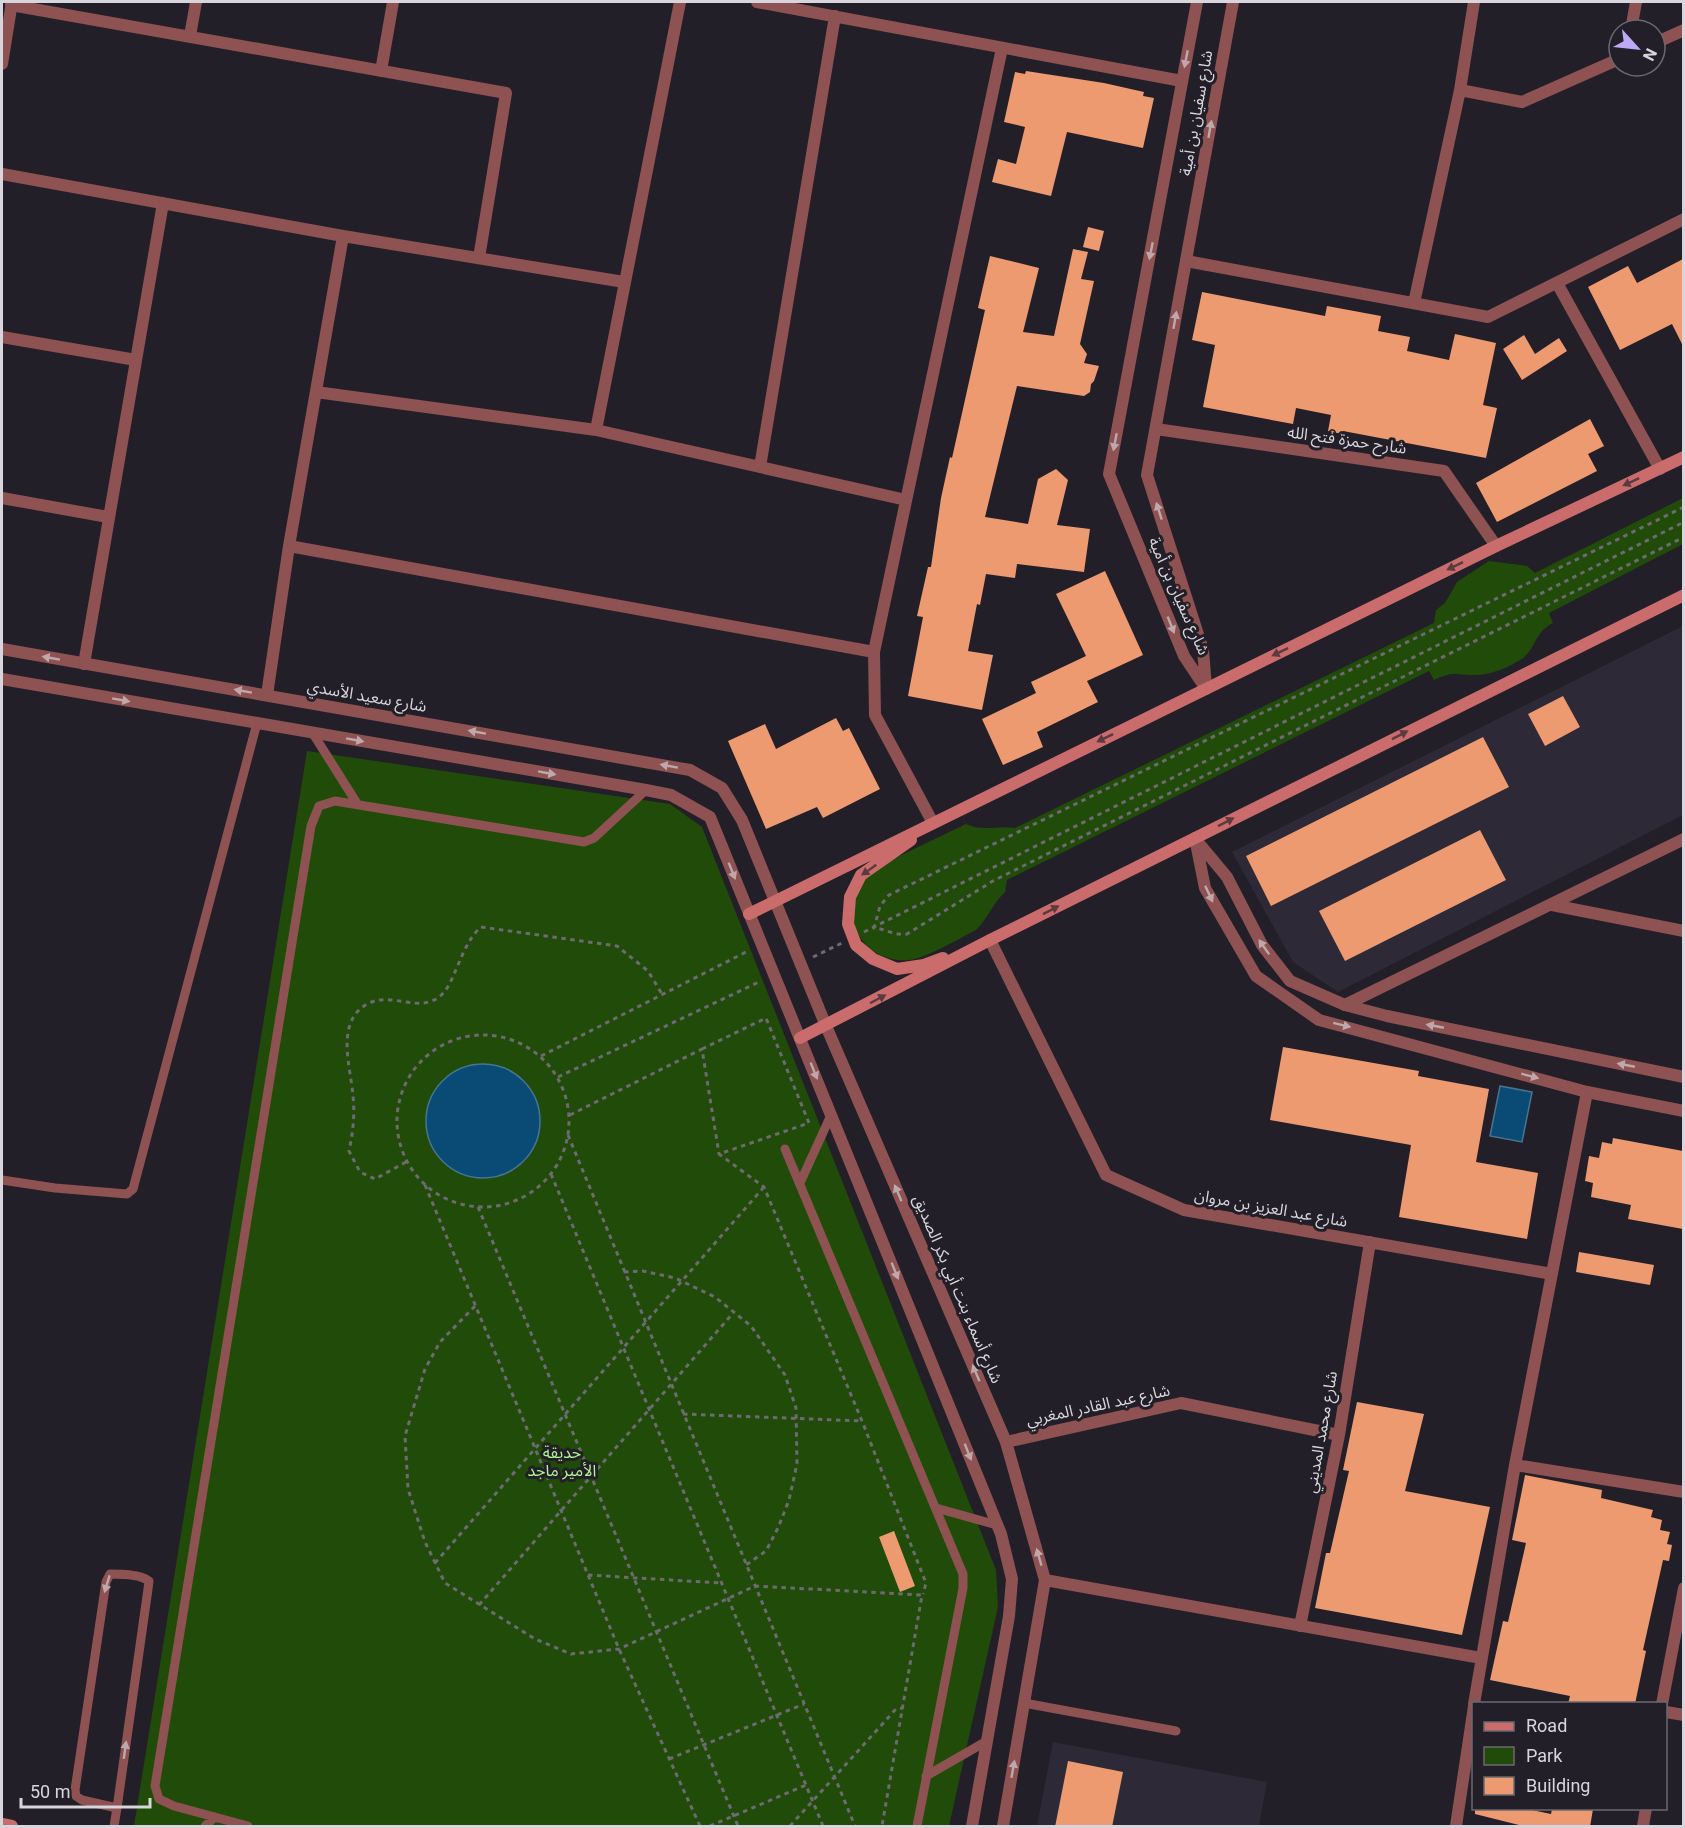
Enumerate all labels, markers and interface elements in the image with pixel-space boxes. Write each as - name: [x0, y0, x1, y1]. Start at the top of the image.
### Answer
- north arrow: [1607, 18, 1667, 78]
- text: N: [1639, 45, 1661, 64]
- street label: شارع سفيان بن أمية: [1176, 49, 1219, 178]
- one-way arrow: [1181, 50, 1190, 69]
- one-way arrow: [1206, 119, 1215, 138]
- one-way arrow: [1146, 241, 1155, 260]
- one-way arrow: [1171, 311, 1180, 330]
- street label: شارح حمزة فتح الله: [1286, 422, 1408, 461]
- one-way arrow: [1110, 433, 1119, 452]
- one-way arrow: [1622, 478, 1639, 487]
- one-way arrow: [1153, 502, 1163, 520]
- street label: شارع سفيان بن أمية: [1142, 534, 1214, 659]
- one-way arrow: [1446, 561, 1464, 571]
- one-way arrow: [1166, 616, 1176, 634]
- one-way arrow: [1271, 647, 1289, 657]
- one-way arrow: [41, 653, 60, 662]
- street label: شارع سعيد الأسدي: [305, 676, 428, 719]
- one-way arrow: [233, 686, 252, 695]
- one-way arrow: [112, 695, 131, 704]
- one-way arrow: [467, 727, 486, 736]
- one-way arrow: [1392, 730, 1409, 740]
- one-way arrow: [1096, 734, 1113, 743]
- one-way arrow: [345, 736, 364, 745]
- one-way arrow: [659, 761, 678, 770]
- one-way arrow: [538, 768, 557, 777]
- one-way arrow: [1217, 818, 1234, 827]
- one-way arrow: [728, 862, 737, 880]
- one-way arrow: [862, 864, 878, 876]
- one-way arrow: [1204, 886, 1214, 904]
- one-way arrow: [1043, 905, 1060, 914]
- one-way arrow: [1259, 938, 1270, 955]
- one-way arrow: [870, 994, 887, 1004]
- one-way arrow: [1333, 1021, 1351, 1031]
- one-way arrow: [1425, 1021, 1444, 1030]
- one-way arrow: [1616, 1060, 1635, 1069]
- one-way arrow: [809, 1063, 819, 1081]
- one-way arrow: [1521, 1072, 1539, 1082]
- one-way arrow: [894, 1185, 903, 1202]
- street label: شارع عبد العزيز بن مروان: [1192, 1185, 1349, 1234]
- street label: شارع أسماء بنت أبي بكر الصديق: [907, 1192, 1006, 1387]
- one-way arrow: [890, 1263, 900, 1281]
- one-way arrow: [971, 1364, 980, 1381]
- street label: شارع محمد المديني: [1301, 1370, 1344, 1495]
- street label: شارع عبد القادر المغربي: [1024, 1380, 1172, 1432]
- park label: حديقة الأمير ماجد: [528, 1443, 596, 1480]
- one-way arrow: [964, 1443, 973, 1461]
- one-way arrow: [1034, 1548, 1043, 1566]
- one-way arrow: [102, 1575, 111, 1593]
- legend: [1472, 1702, 1667, 1810]
- text: Road: [1526, 1715, 1567, 1736]
- one-way arrow: [121, 1740, 130, 1759]
- text: Park: [1526, 1745, 1563, 1766]
- one-way arrow: [1008, 1759, 1017, 1778]
- scale bar: [21, 1771, 150, 1809]
- text: Building: [1526, 1775, 1590, 1796]
- text: 50 m: [30, 1781, 70, 1802]

